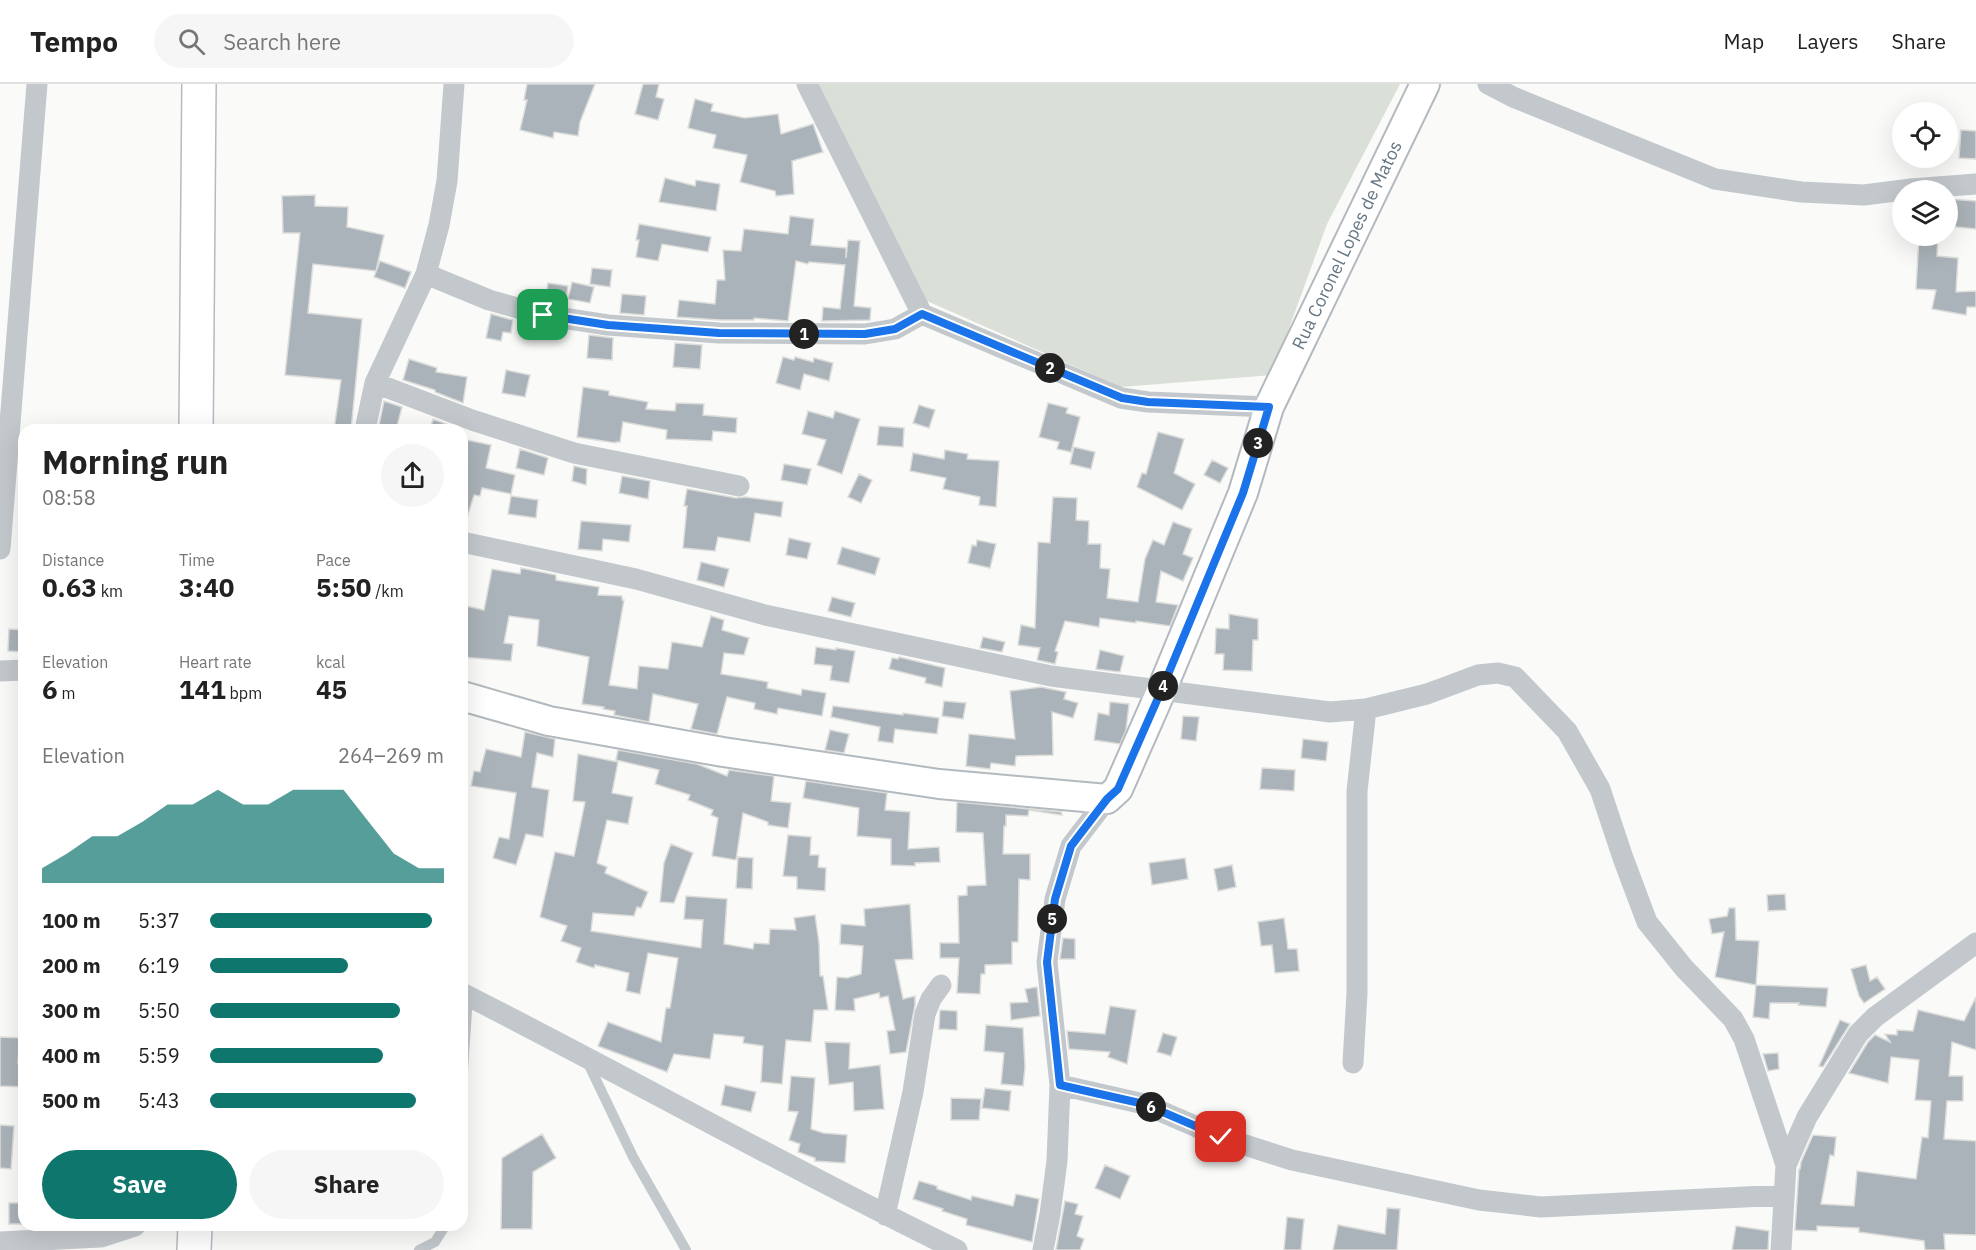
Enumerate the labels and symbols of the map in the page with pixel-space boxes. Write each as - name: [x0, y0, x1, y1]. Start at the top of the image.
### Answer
- street label: Rua Coronel Lopes de Matos: [1287, 137, 1407, 353]
- pin: [517, 289, 568, 340]
- pin: 1: [789, 319, 819, 349]
- pin: 2: [1035, 353, 1065, 383]
- pin: 3: [1243, 428, 1273, 458]
- pin: 4: [1148, 671, 1178, 701]
- pin: 5: [1037, 904, 1067, 934]
- pin: 6: [1136, 1092, 1166, 1122]
- pin: [1195, 1111, 1246, 1162]

